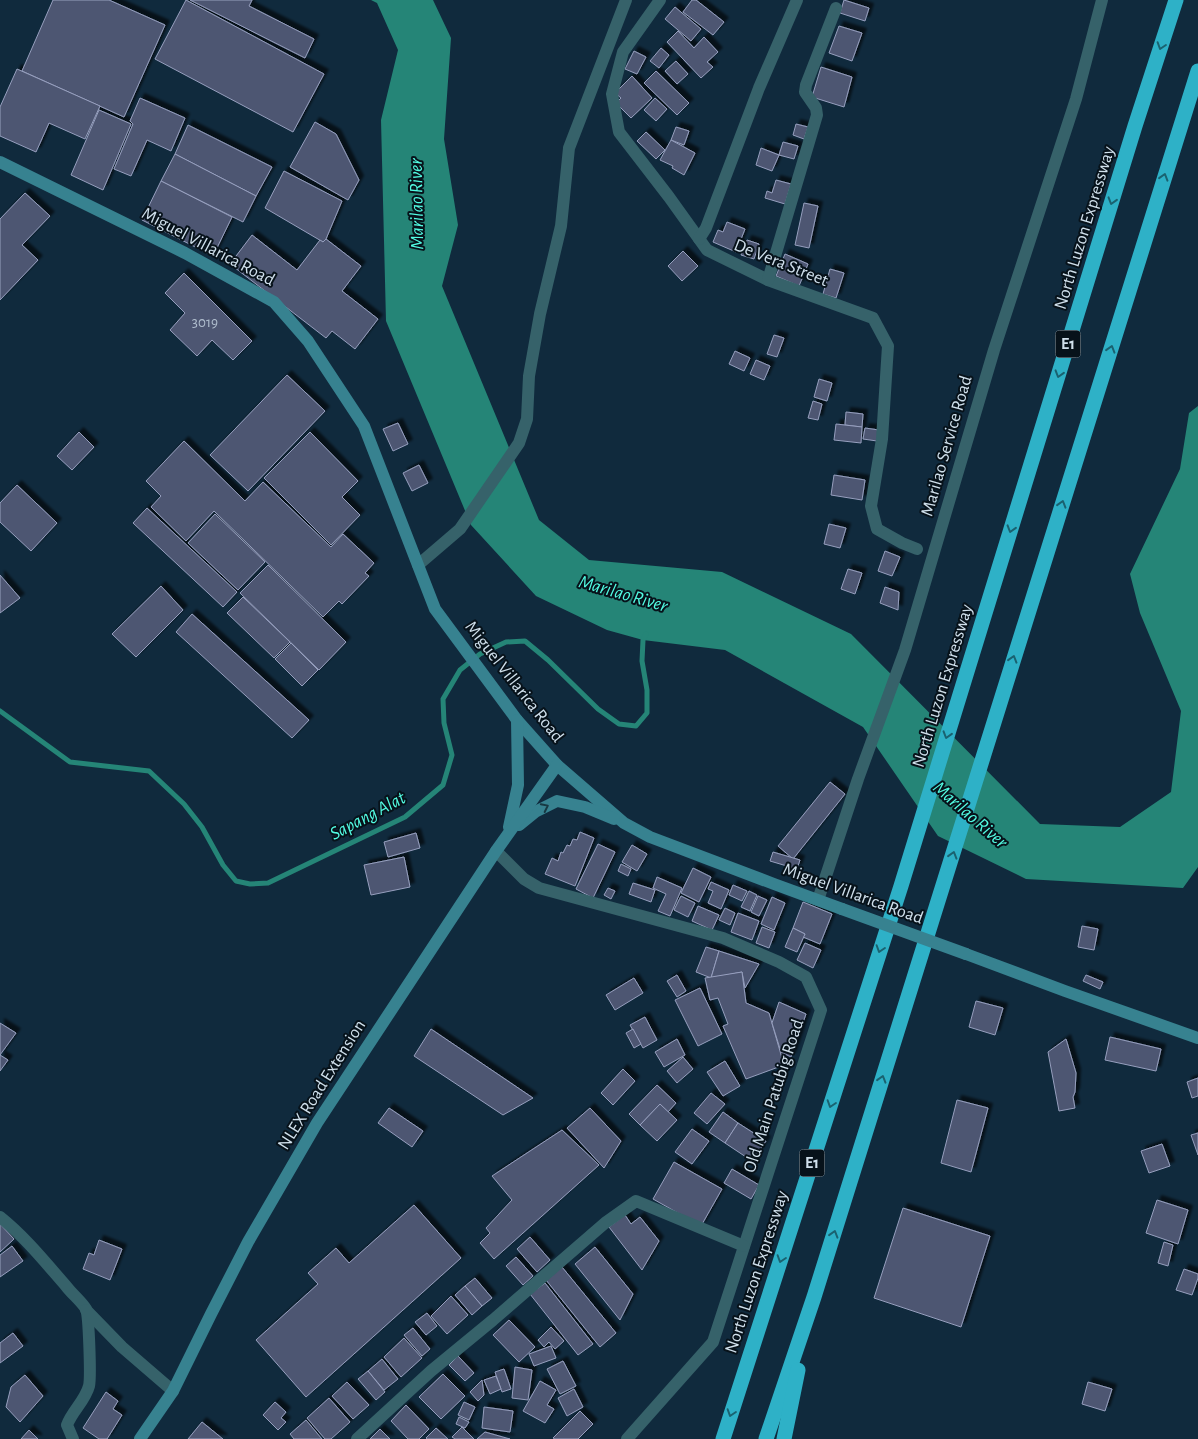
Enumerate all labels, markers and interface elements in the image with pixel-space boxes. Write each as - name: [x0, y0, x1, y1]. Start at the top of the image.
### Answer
- one-way arrow: [1157, 42, 1167, 50]
- street label: North Luzon Expressway: [1052, 144, 1119, 312]
- water label: Marilao River: [407, 157, 427, 250]
- one-way arrow: [1159, 173, 1169, 182]
- one-way arrow: [1108, 197, 1118, 205]
- street label: Miguel Villarica Road: [139, 204, 277, 290]
- street label: De Vera Street: [731, 236, 831, 290]
- house number: 3019: [192, 315, 218, 330]
- road number: E1: [1056, 330, 1080, 358]
- one-way arrow: [1105, 345, 1115, 353]
- one-way arrow: [1055, 369, 1065, 377]
- street label: Marilao Service Road: [918, 374, 976, 518]
- one-way arrow: [1056, 500, 1066, 508]
- one-way arrow: [1007, 524, 1017, 532]
- water label: Marilao River: [577, 572, 670, 616]
- street label: North Luzon Expressway: [910, 602, 977, 770]
- street label: Miguel Villarica Road: [461, 618, 567, 746]
- one-way arrow: [1008, 655, 1018, 664]
- one-way arrow: [943, 731, 953, 739]
- water label: Marilao River: [929, 778, 1011, 853]
- water label: Sapang Alat: [327, 788, 410, 844]
- one-way arrow: [540, 803, 549, 814]
- one-way arrow: [947, 852, 957, 860]
- street label: Miguel Villarica Road: [781, 860, 925, 928]
- one-way arrow: [876, 945, 886, 953]
- street label: NLEX Road Extension: [275, 1017, 369, 1153]
- street label: Old Main Patubig Road: [741, 1017, 807, 1175]
- one-way arrow: [877, 1075, 887, 1084]
- one-way arrow: [826, 1099, 836, 1108]
- road number: E1: [800, 1150, 824, 1176]
- street label: North Luzon Expressway: [722, 1188, 792, 1355]
- one-way arrow: [828, 1230, 838, 1239]
- one-way arrow: [777, 1254, 787, 1262]
- one-way arrow: [727, 1409, 737, 1417]

